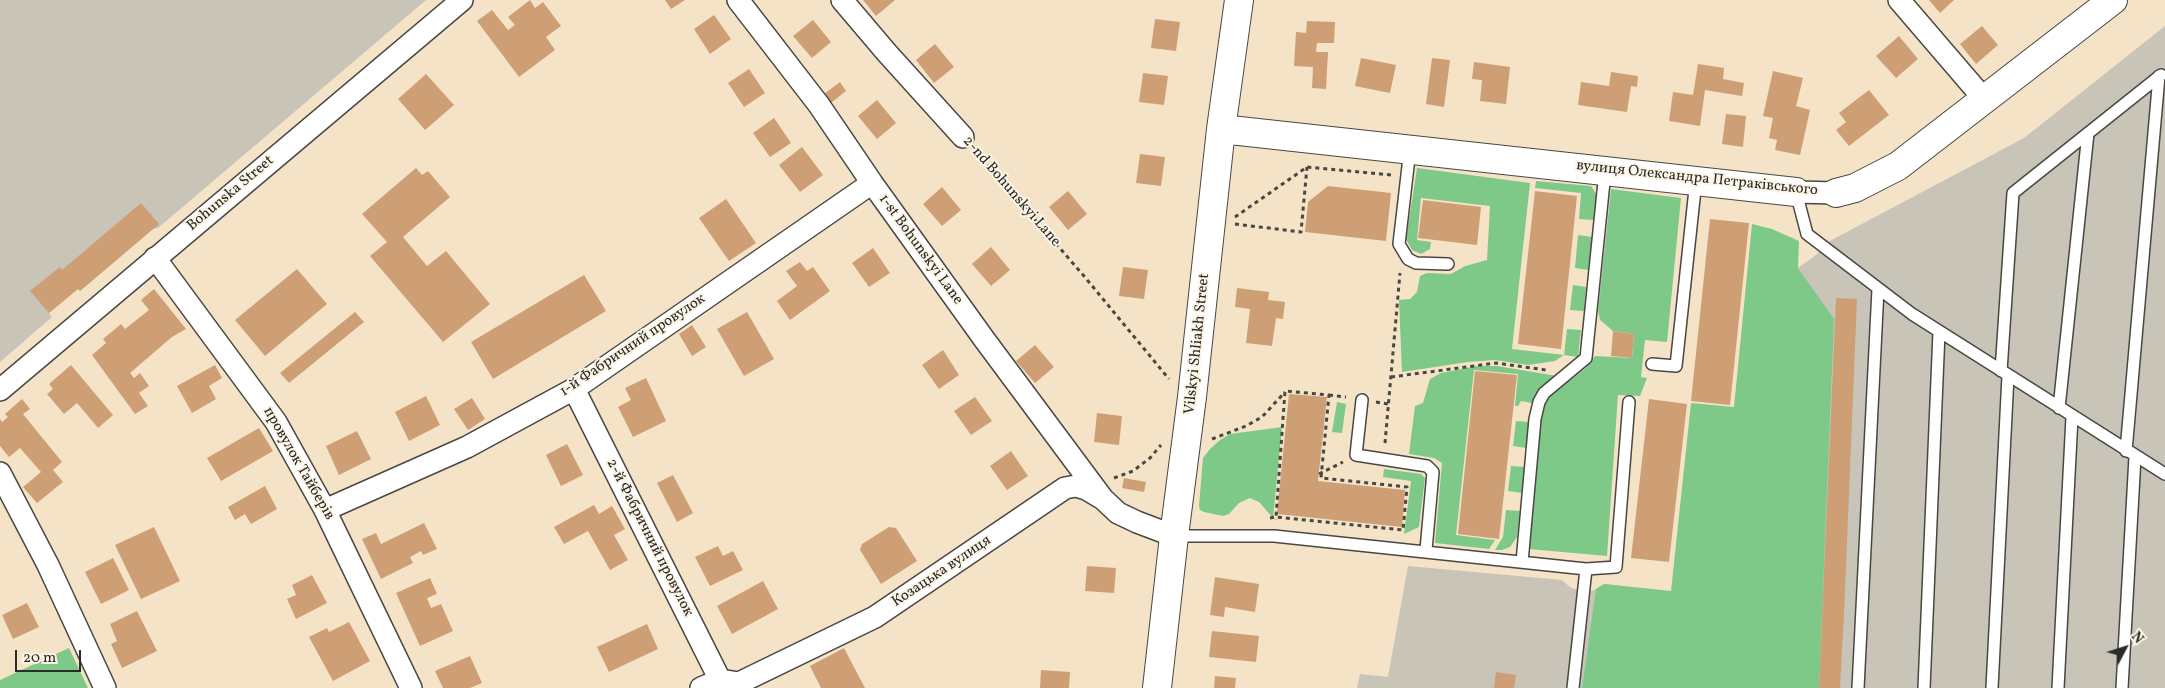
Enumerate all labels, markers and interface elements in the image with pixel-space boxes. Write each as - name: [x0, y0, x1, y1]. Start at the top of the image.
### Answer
- street label: 2-nd Bohunskyi Lane: [958, 133, 1064, 251]
- street label: Bohunska Street: [184, 152, 278, 236]
- street label: вулиця Олександра Петраківського: [1575, 157, 1819, 201]
- street label: 1-st Bohunskyi Lane: [874, 191, 966, 309]
- street label: Vilskyi Shliakh Street: [1182, 273, 1214, 415]
- street label: 1-й Фабричний провулок: [557, 291, 709, 401]
- street label: провулок Тайберів: [258, 404, 338, 524]
- street label: 2-й Фабричний провулок: [601, 456, 697, 620]
- street label: Козацька вулиця: [889, 532, 995, 612]
- north arrow: [2100, 623, 2150, 673]
- text: N: [2126, 628, 2147, 648]
- scale bar: [18, 640, 84, 672]
- text: 20 m: [23, 648, 56, 669]

